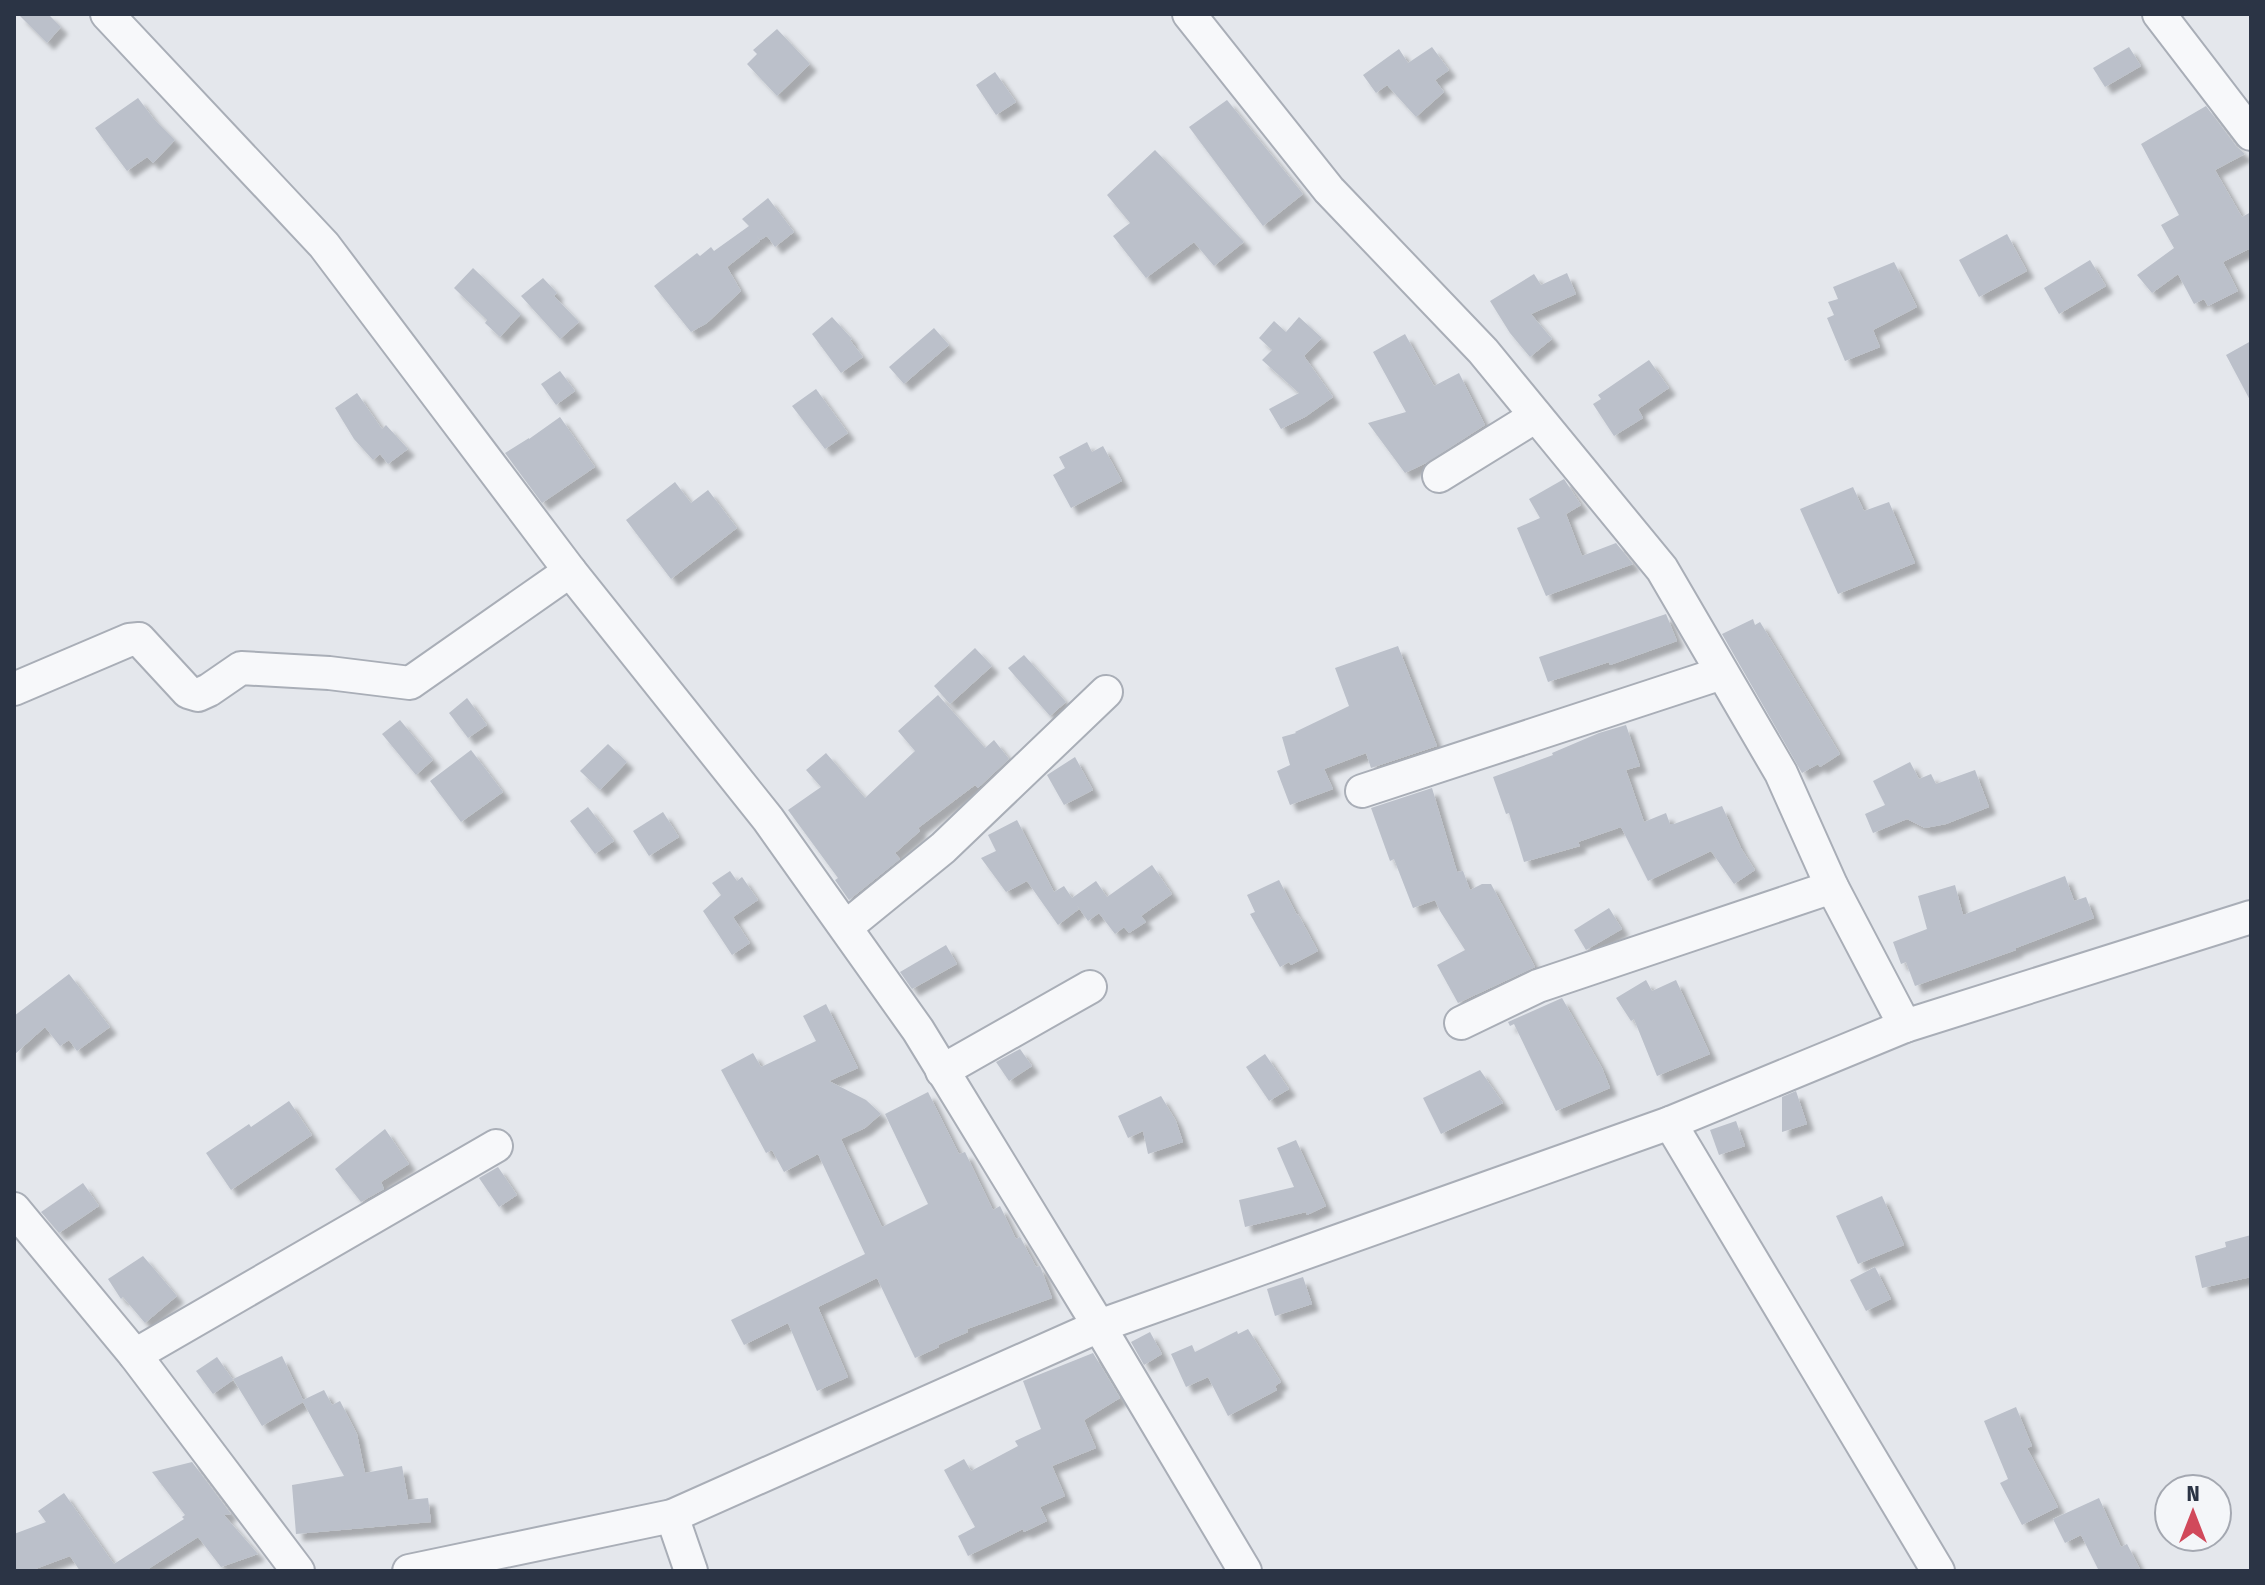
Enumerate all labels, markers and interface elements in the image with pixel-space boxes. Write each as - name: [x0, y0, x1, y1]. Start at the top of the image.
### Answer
- north arrow: [2153, 1473, 2233, 1553]
- text: N: [2186, 1480, 2200, 1507]

